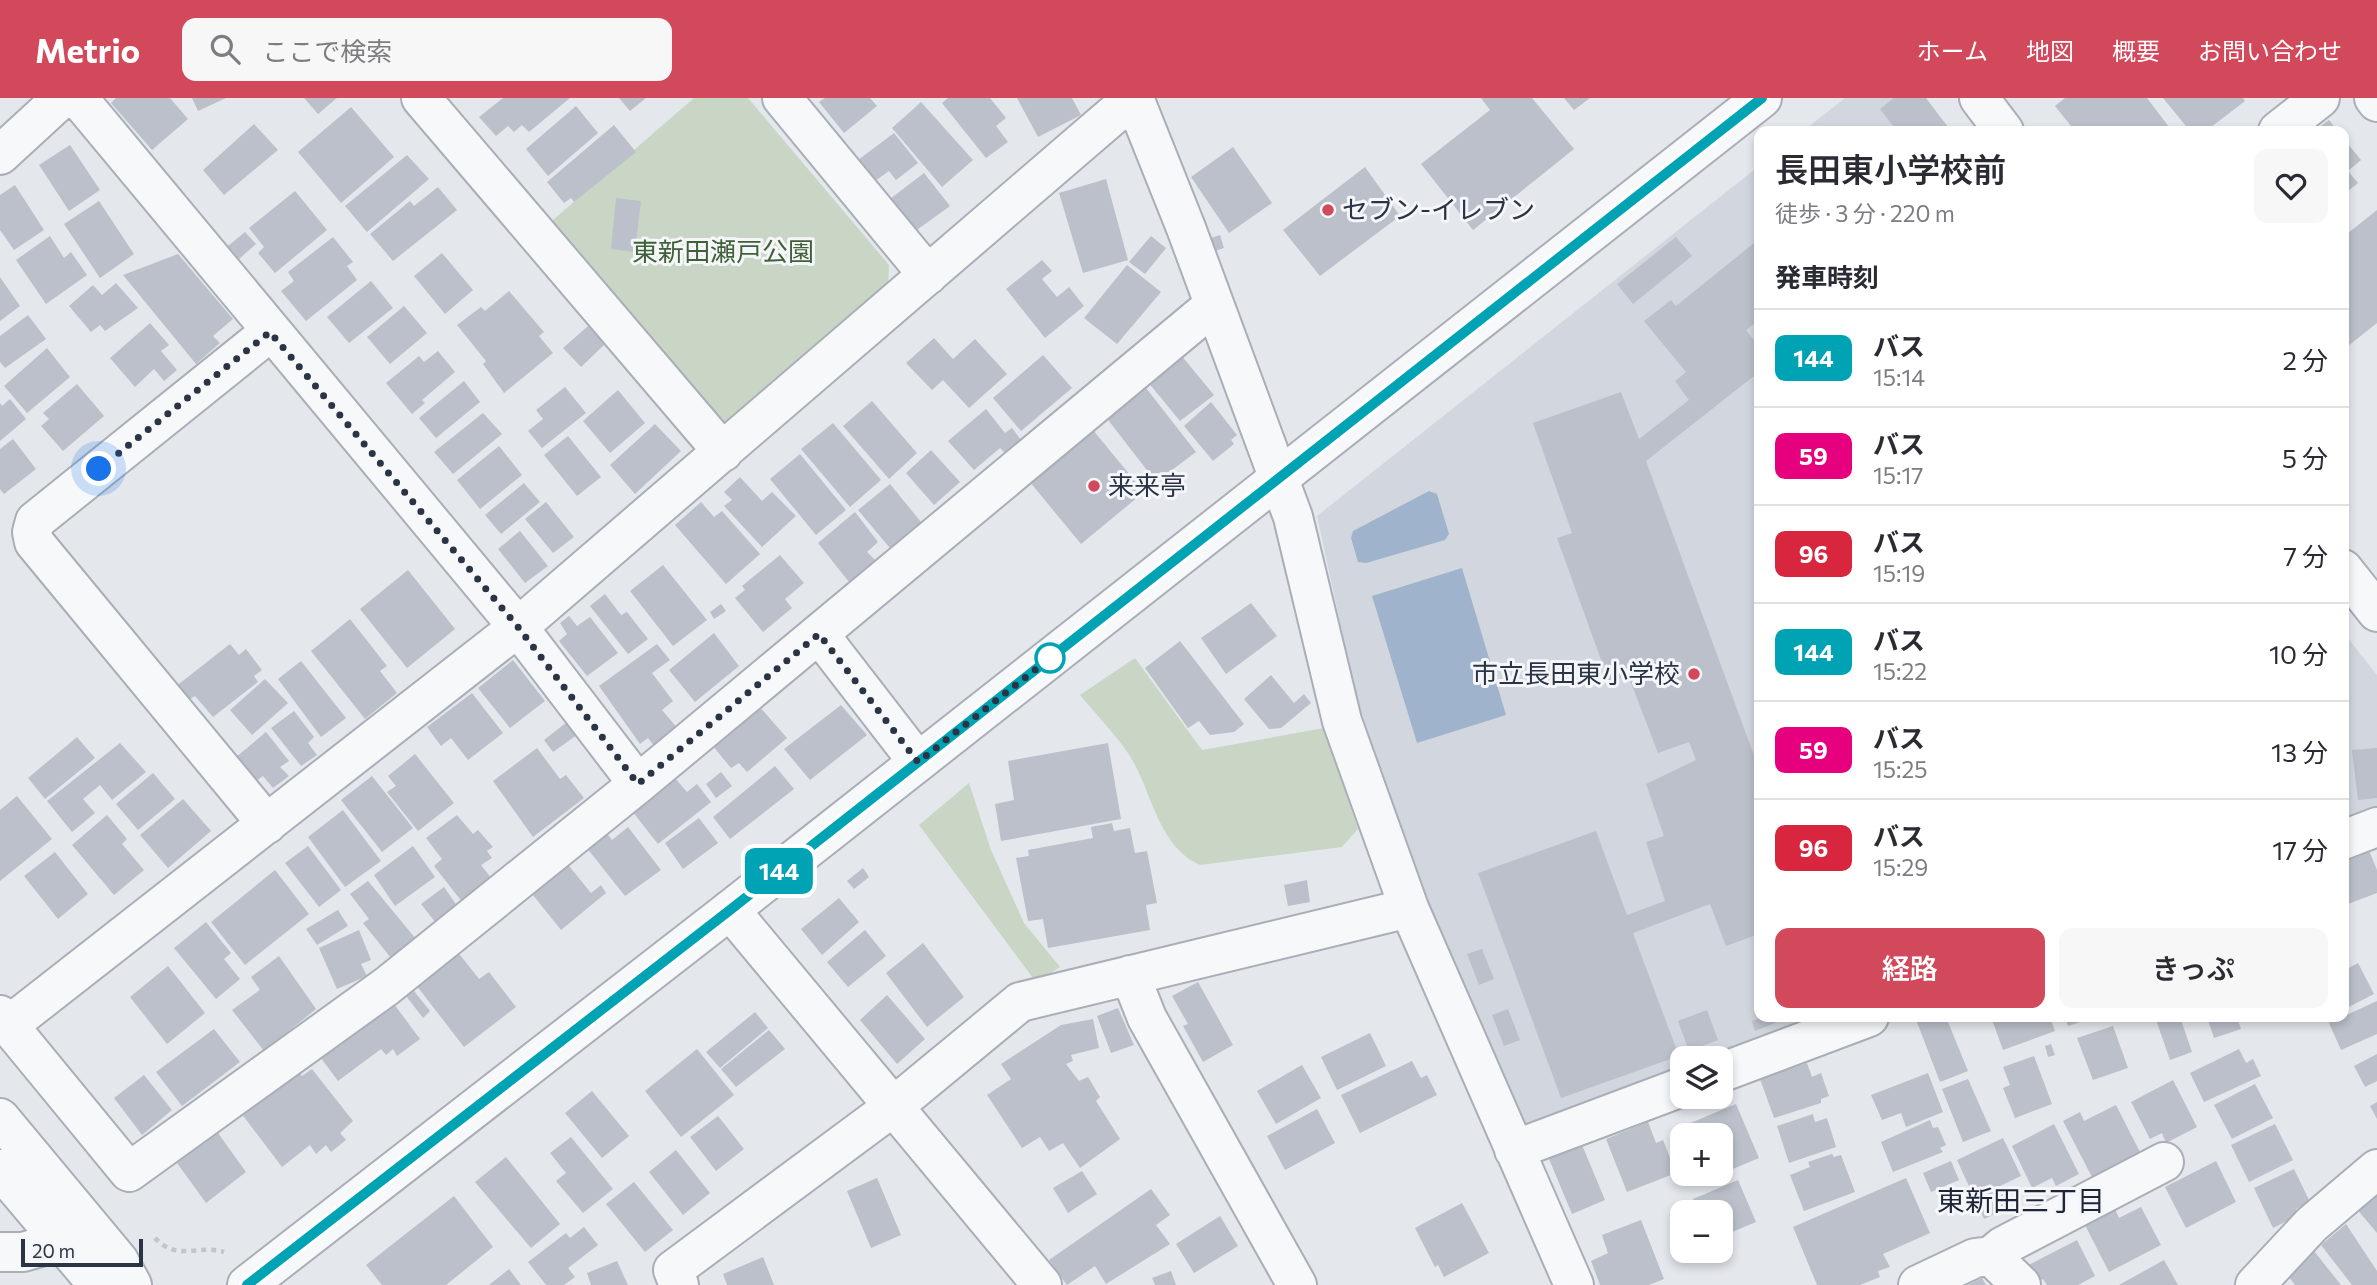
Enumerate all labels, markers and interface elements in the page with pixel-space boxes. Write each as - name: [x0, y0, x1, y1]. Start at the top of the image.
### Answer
- search box: [182, 18, 672, 81]
- text: Metrio: [35, 29, 140, 70]
- icon: search: [206, 30, 244, 68]
- text: ここで検索: [262, 35, 392, 66]
- text: ホーム: [1917, 36, 1988, 65]
- text: 地図: [2026, 36, 2074, 65]
- text: 概要: [2112, 36, 2160, 65]
- text: お問い合わせ: [2198, 36, 2342, 65]
- text: 長田東小学校前: [1775, 148, 2006, 189]
- button: heart: [2254, 149, 2328, 223]
- place label: セブン-イレブン: [1342, 193, 1535, 224]
- text: 徒歩 · 3 分 · 220 m: [1775, 199, 1955, 227]
- marker: セブン-イレブン: [1320, 202, 1336, 218]
- park label: 東新田瀬戸公園: [632, 235, 814, 266]
- text: 発車時刻: [1775, 261, 1879, 292]
- text: バス: [1873, 330, 1925, 361]
- text: 144: [1793, 343, 1834, 372]
- text: 2 分: [2283, 344, 2328, 375]
- text: 15:14: [1873, 363, 1925, 391]
- text: バス: [1873, 428, 1925, 459]
- text: 59: [1799, 441, 1828, 470]
- text: 5 分: [2282, 442, 2328, 473]
- your location: [81, 451, 116, 486]
- text: 15:17: [1873, 461, 1923, 489]
- place label: 来来亭: [1108, 469, 1186, 500]
- marker: 来来亭: [1086, 478, 1102, 494]
- text: バス: [1873, 526, 1925, 557]
- text: 96: [1799, 539, 1828, 568]
- text: 7 分: [2283, 540, 2328, 571]
- text: 15:19: [1873, 559, 1925, 587]
- text: バス: [1873, 624, 1925, 655]
- text: 144: [1793, 637, 1834, 666]
- text: 10 分: [2269, 638, 2328, 669]
- unlabelled marker: [1035, 643, 1065, 673]
- place label: 市立長田東小学校: [1472, 657, 1680, 688]
- text: 15:22: [1873, 657, 1927, 685]
- marker: 市立長田東小学校: [1686, 666, 1702, 682]
- text: バス: [1873, 722, 1925, 753]
- text: 59: [1799, 735, 1828, 764]
- text: 13 分: [2271, 736, 2328, 767]
- text: 15:25: [1873, 755, 1927, 783]
- text: バス: [1873, 820, 1925, 851]
- text: 96: [1799, 833, 1828, 862]
- text: 17 分: [2272, 834, 2328, 865]
- line badge: 144: [739, 848, 819, 894]
- text: 15:29: [1873, 853, 1928, 881]
- text: 144: [759, 856, 799, 885]
- button: 経路: [1775, 928, 2045, 1008]
- button: きっぷ: [2059, 928, 2328, 1008]
- map controls: [1670, 1046, 1733, 1263]
- button: layers: [1670, 1046, 1733, 1109]
- button: +: [1670, 1123, 1733, 1186]
- district label: 東新田三丁目: [1937, 1183, 2105, 1217]
- button: −: [1670, 1200, 1733, 1263]
- scale bar: [21, 1236, 144, 1268]
- text: 20 m: [32, 1239, 75, 1262]

